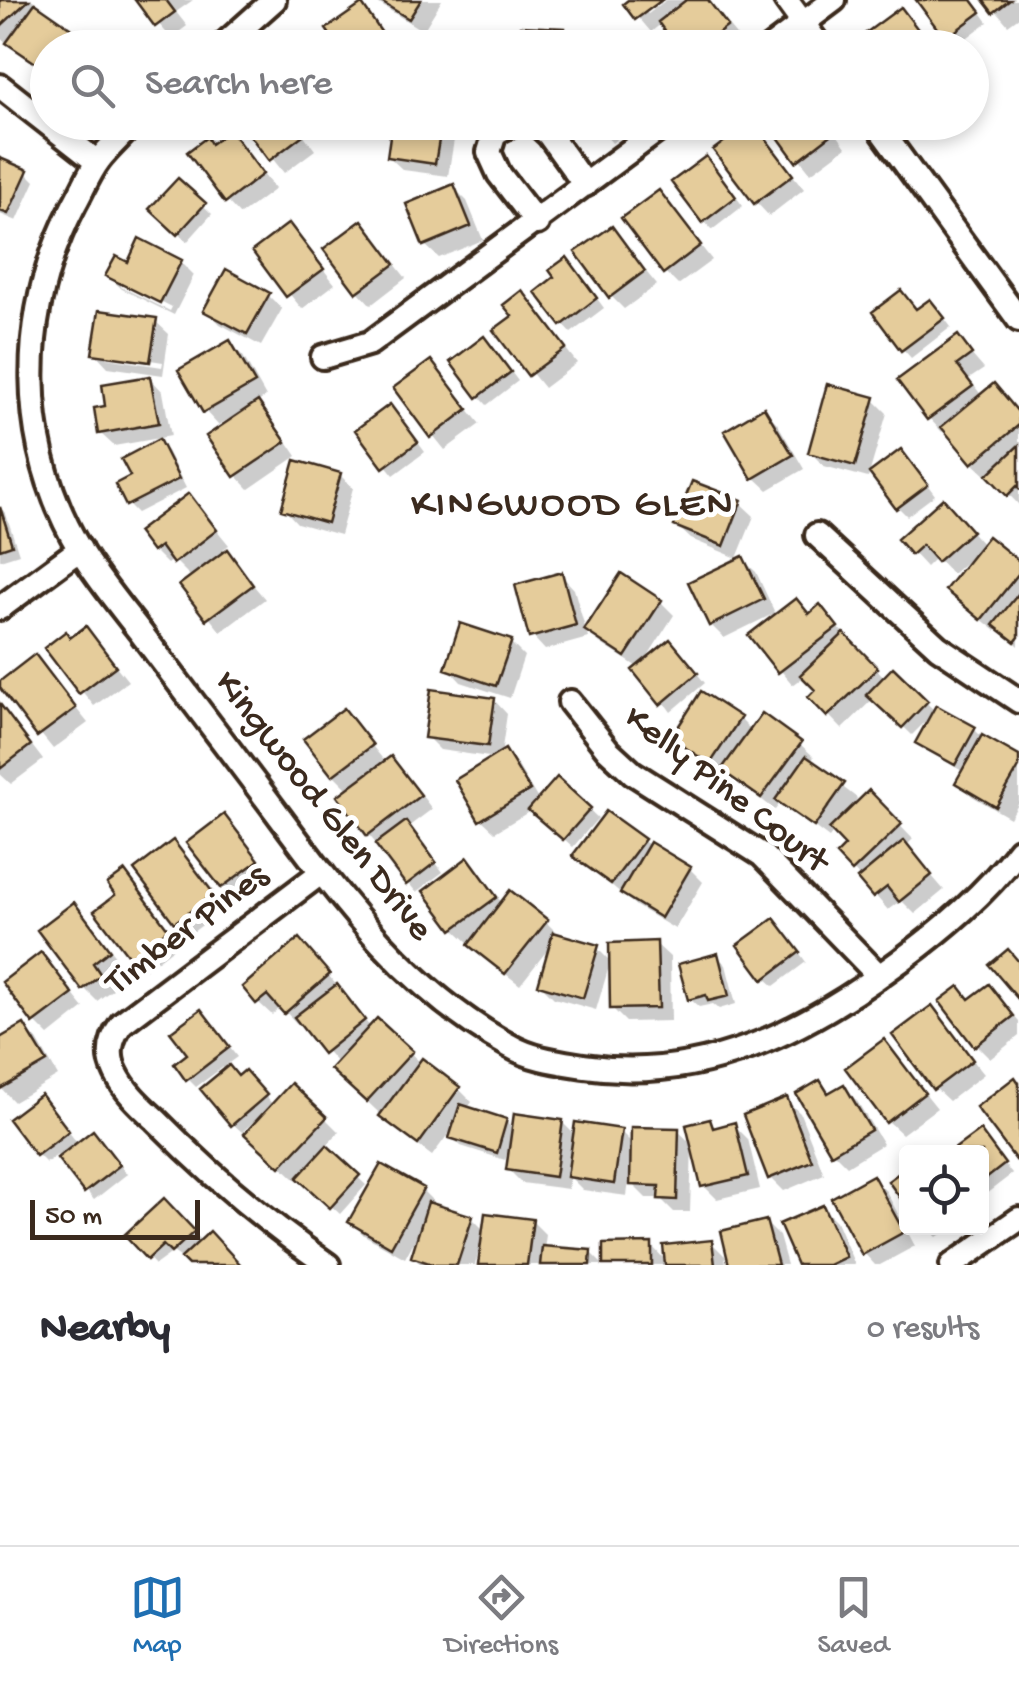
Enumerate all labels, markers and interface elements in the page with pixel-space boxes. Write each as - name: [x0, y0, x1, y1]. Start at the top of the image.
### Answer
- search box: [30, 30, 989, 140]
- icon: search: [65, 58, 120, 113]
- text: Search here: [145, 63, 332, 107]
- district label: KINGWOOD GLEN: [411, 483, 735, 530]
- street label: Kingwood Glen Drive: [203, 663, 441, 951]
- street label: Kelly Pine Court: [614, 697, 839, 887]
- street label: Timber Pines: [96, 855, 279, 1008]
- map controls: [899, 1145, 989, 1235]
- button: locate: [899, 1145, 989, 1235]
- scale bar: [30, 1195, 200, 1240]
- text: 50 m: [45, 1201, 102, 1234]
- text: Nearby: [40, 1306, 170, 1355]
- text: 0 results: [867, 1311, 979, 1349]
- tab: Map: [130, 1570, 185, 1663]
- tab: Directions: [444, 1570, 558, 1663]
- tab: Saved: [817, 1570, 889, 1663]

